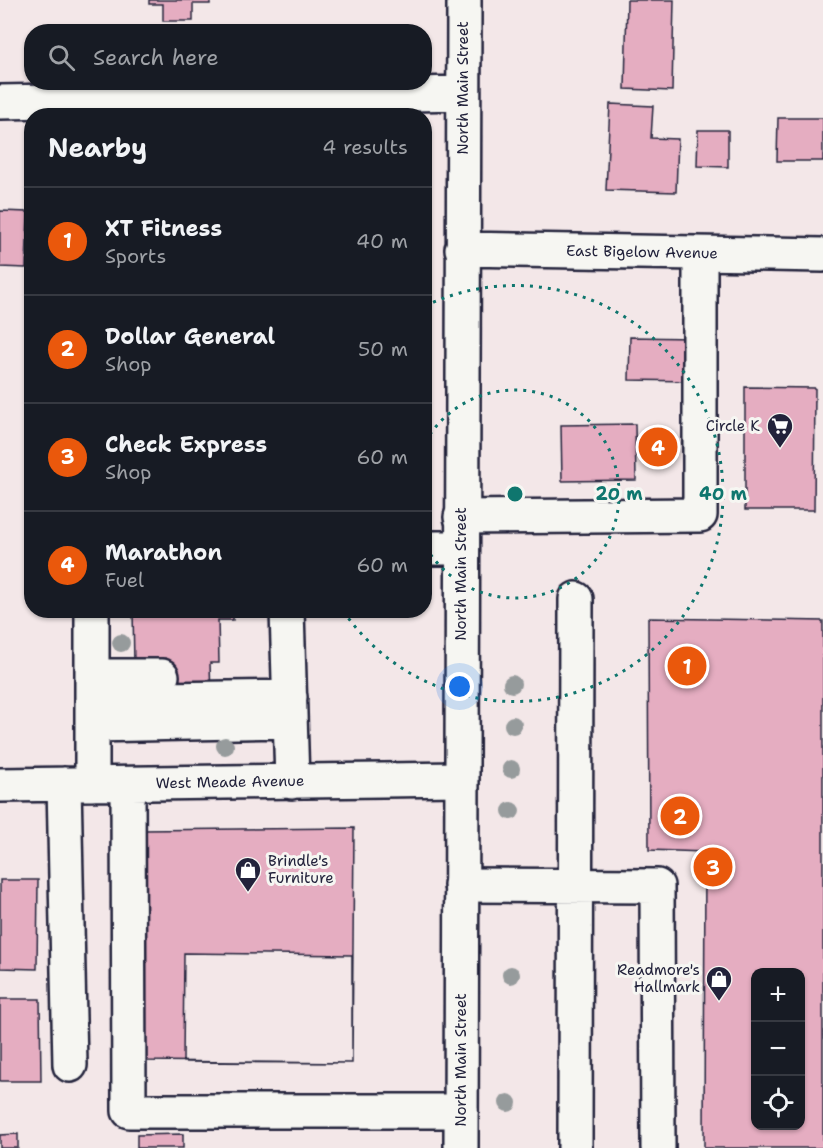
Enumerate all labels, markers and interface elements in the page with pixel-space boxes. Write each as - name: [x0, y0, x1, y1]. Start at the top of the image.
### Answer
- street label: North Main Street: [453, 21, 473, 155]
- search box: [24, 24, 432, 90]
- icon: search: [45, 41, 78, 74]
- text: Search here: [93, 43, 219, 72]
- text: Nearby: [48, 130, 147, 165]
- text: 4 results: [322, 134, 408, 160]
- text: XT Fitness: [105, 214, 222, 243]
- text: 1: [63, 228, 72, 254]
- text: 40 m: [356, 228, 408, 254]
- street label: East Bigelow Avenue: [566, 241, 718, 263]
- text: Sports: [105, 243, 166, 269]
- text: Dollar General: [105, 322, 275, 351]
- text: 2: [61, 336, 75, 362]
- text: 50 m: [358, 336, 408, 362]
- text: Shop: [105, 351, 152, 377]
- supermarket icon: Circle K: [765, 411, 795, 449]
- place label: Circle K: [706, 416, 760, 436]
- pin: 4: [638, 424, 678, 470]
- text: Check Express: [105, 430, 267, 459]
- text: 3: [61, 444, 75, 470]
- text: 60 m: [356, 444, 408, 470]
- text: Shop: [105, 459, 152, 485]
- text: 20 m: [595, 482, 643, 506]
- text: 40 m: [699, 482, 747, 506]
- centre of rings: [505, 484, 525, 504]
- street label: North Main Street: [451, 507, 471, 641]
- text: Marathon: [105, 538, 222, 567]
- text: 4: [61, 552, 75, 578]
- text: 60 m: [356, 552, 408, 578]
- text: Fuel: [105, 567, 144, 593]
- pin: 1: [668, 644, 706, 688]
- your location: [445, 672, 474, 701]
- street label: West Meade Avenue: [156, 771, 304, 793]
- pin: 2: [660, 794, 700, 838]
- pin: 3: [694, 844, 732, 890]
- place label: Brindle's Furniture: [268, 851, 334, 888]
- shop icon: Brindle's Furniture: [233, 855, 263, 893]
- place label: Readmore's Hallmark: [617, 960, 700, 997]
- shop icon: Readmore's Hallmark: [704, 964, 734, 1002]
- map controls: [751, 968, 805, 1130]
- button: +: [751, 968, 805, 1022]
- street label: North Main Street: [451, 993, 471, 1127]
- button: −: [751, 1022, 805, 1076]
- button: locate: [751, 1076, 805, 1130]

